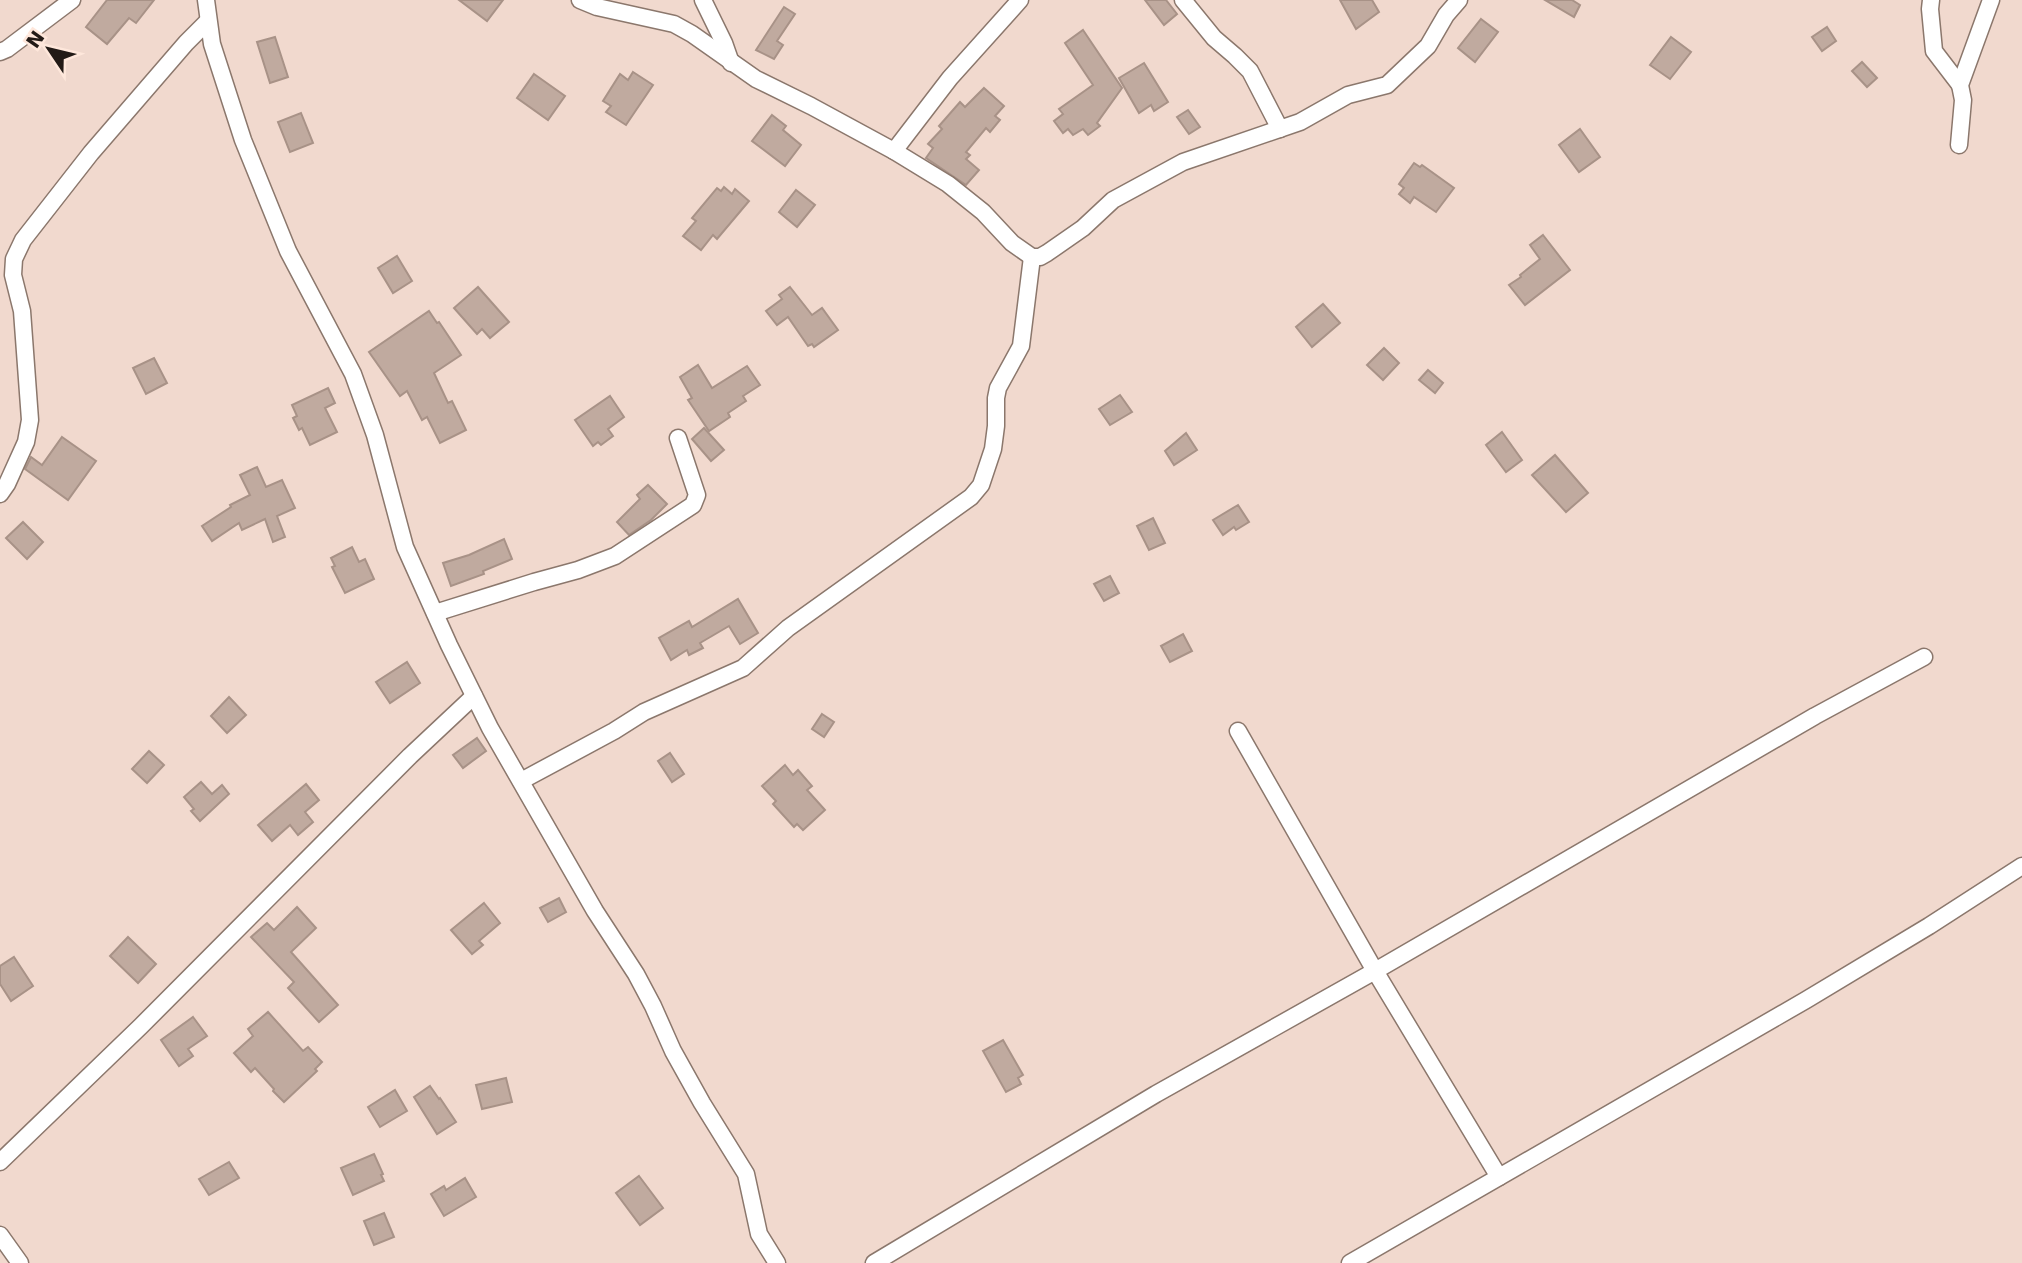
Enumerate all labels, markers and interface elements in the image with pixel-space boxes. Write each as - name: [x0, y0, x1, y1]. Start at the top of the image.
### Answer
- north arrow: [14, 14, 84, 84]
- text: N: [22, 26, 49, 52]

